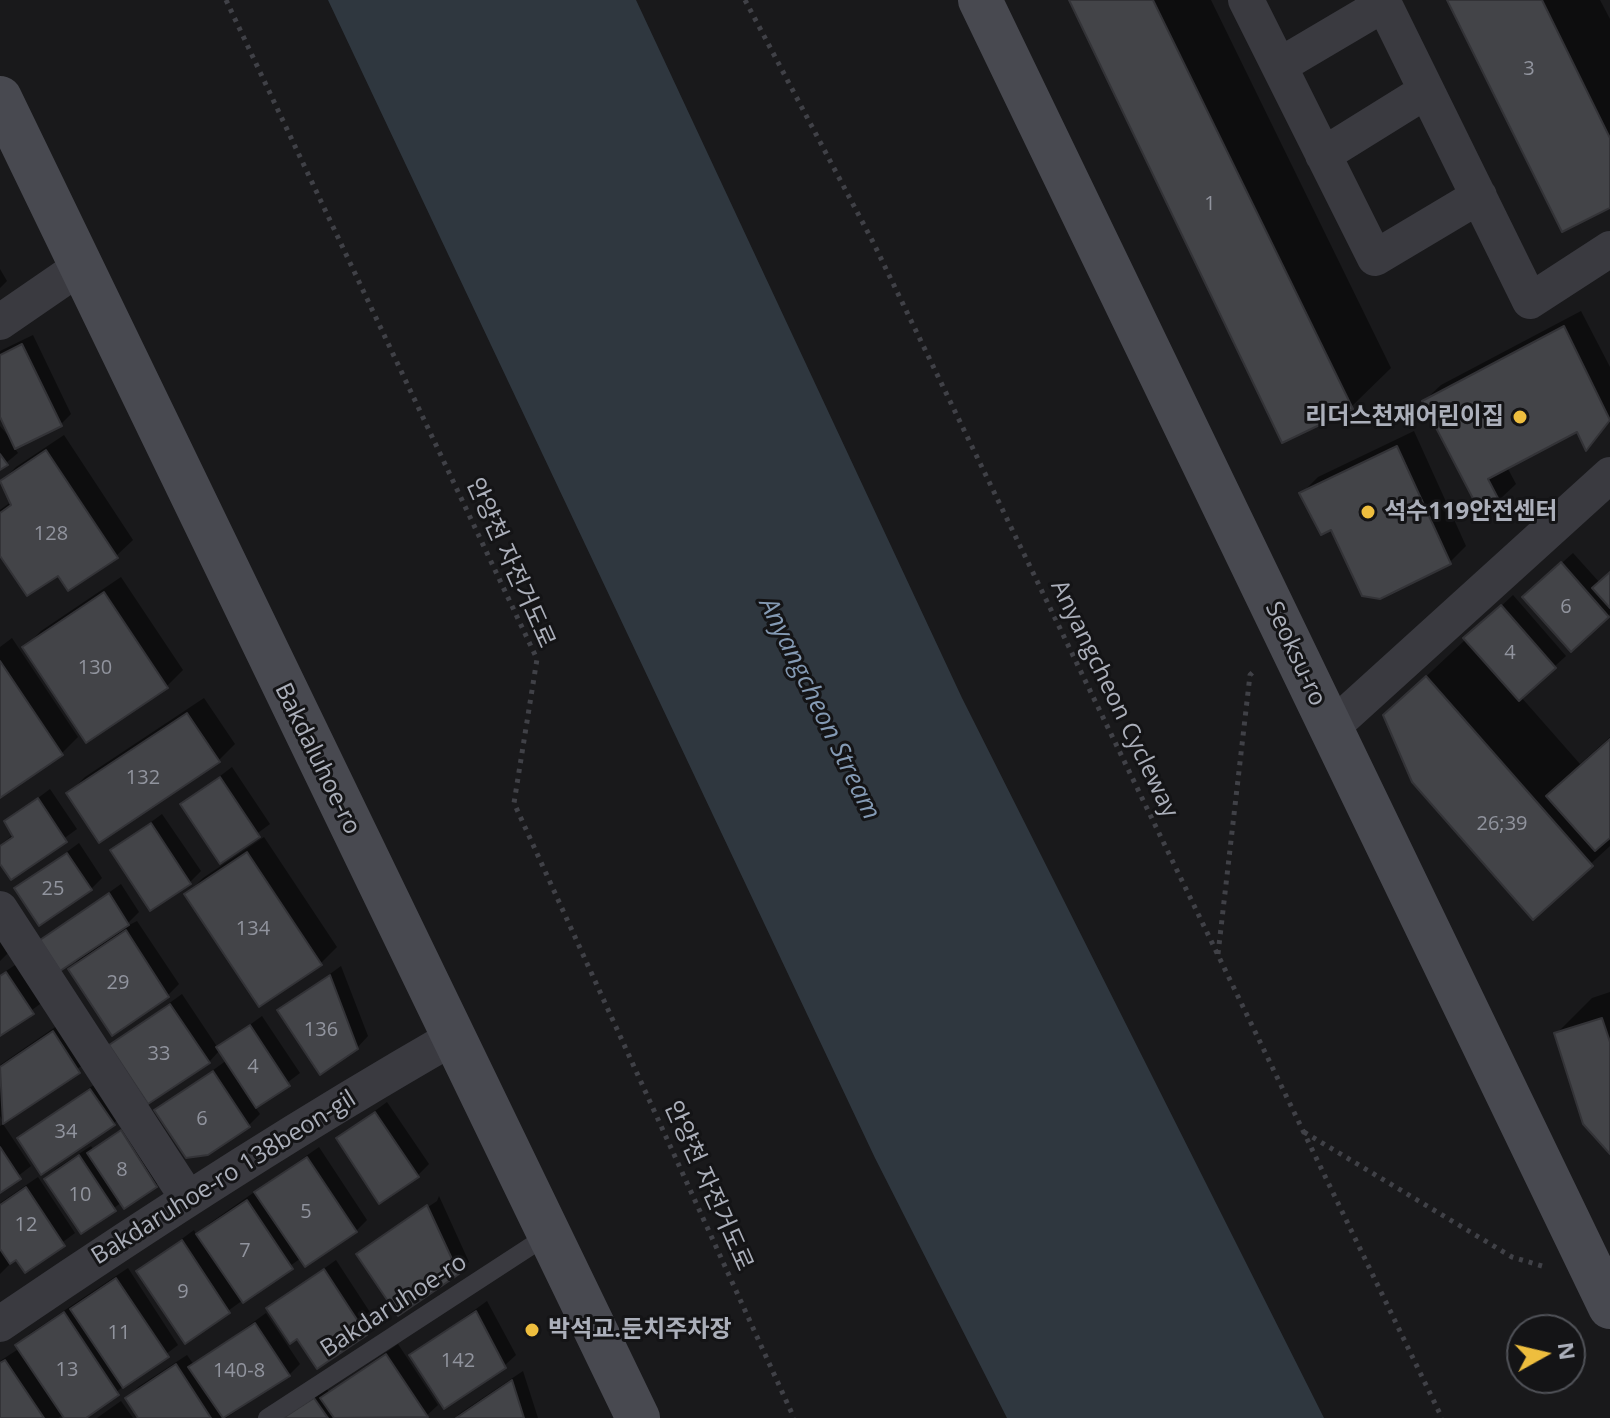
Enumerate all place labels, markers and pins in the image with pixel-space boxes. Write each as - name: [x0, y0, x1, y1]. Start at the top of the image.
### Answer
- place label: 리더스천재어린이집: [1305, 403, 1504, 431]
- marker: 리더스천재어린이집: [1511, 408, 1529, 426]
- place label: 석수119안전센터: [1384, 498, 1558, 526]
- marker: 석수119안전센터: [1359, 503, 1377, 521]
- place label: 박석교.둔치주차장: [548, 1316, 731, 1344]
- marker: 박석교.둔치주차장: [523, 1321, 541, 1339]

